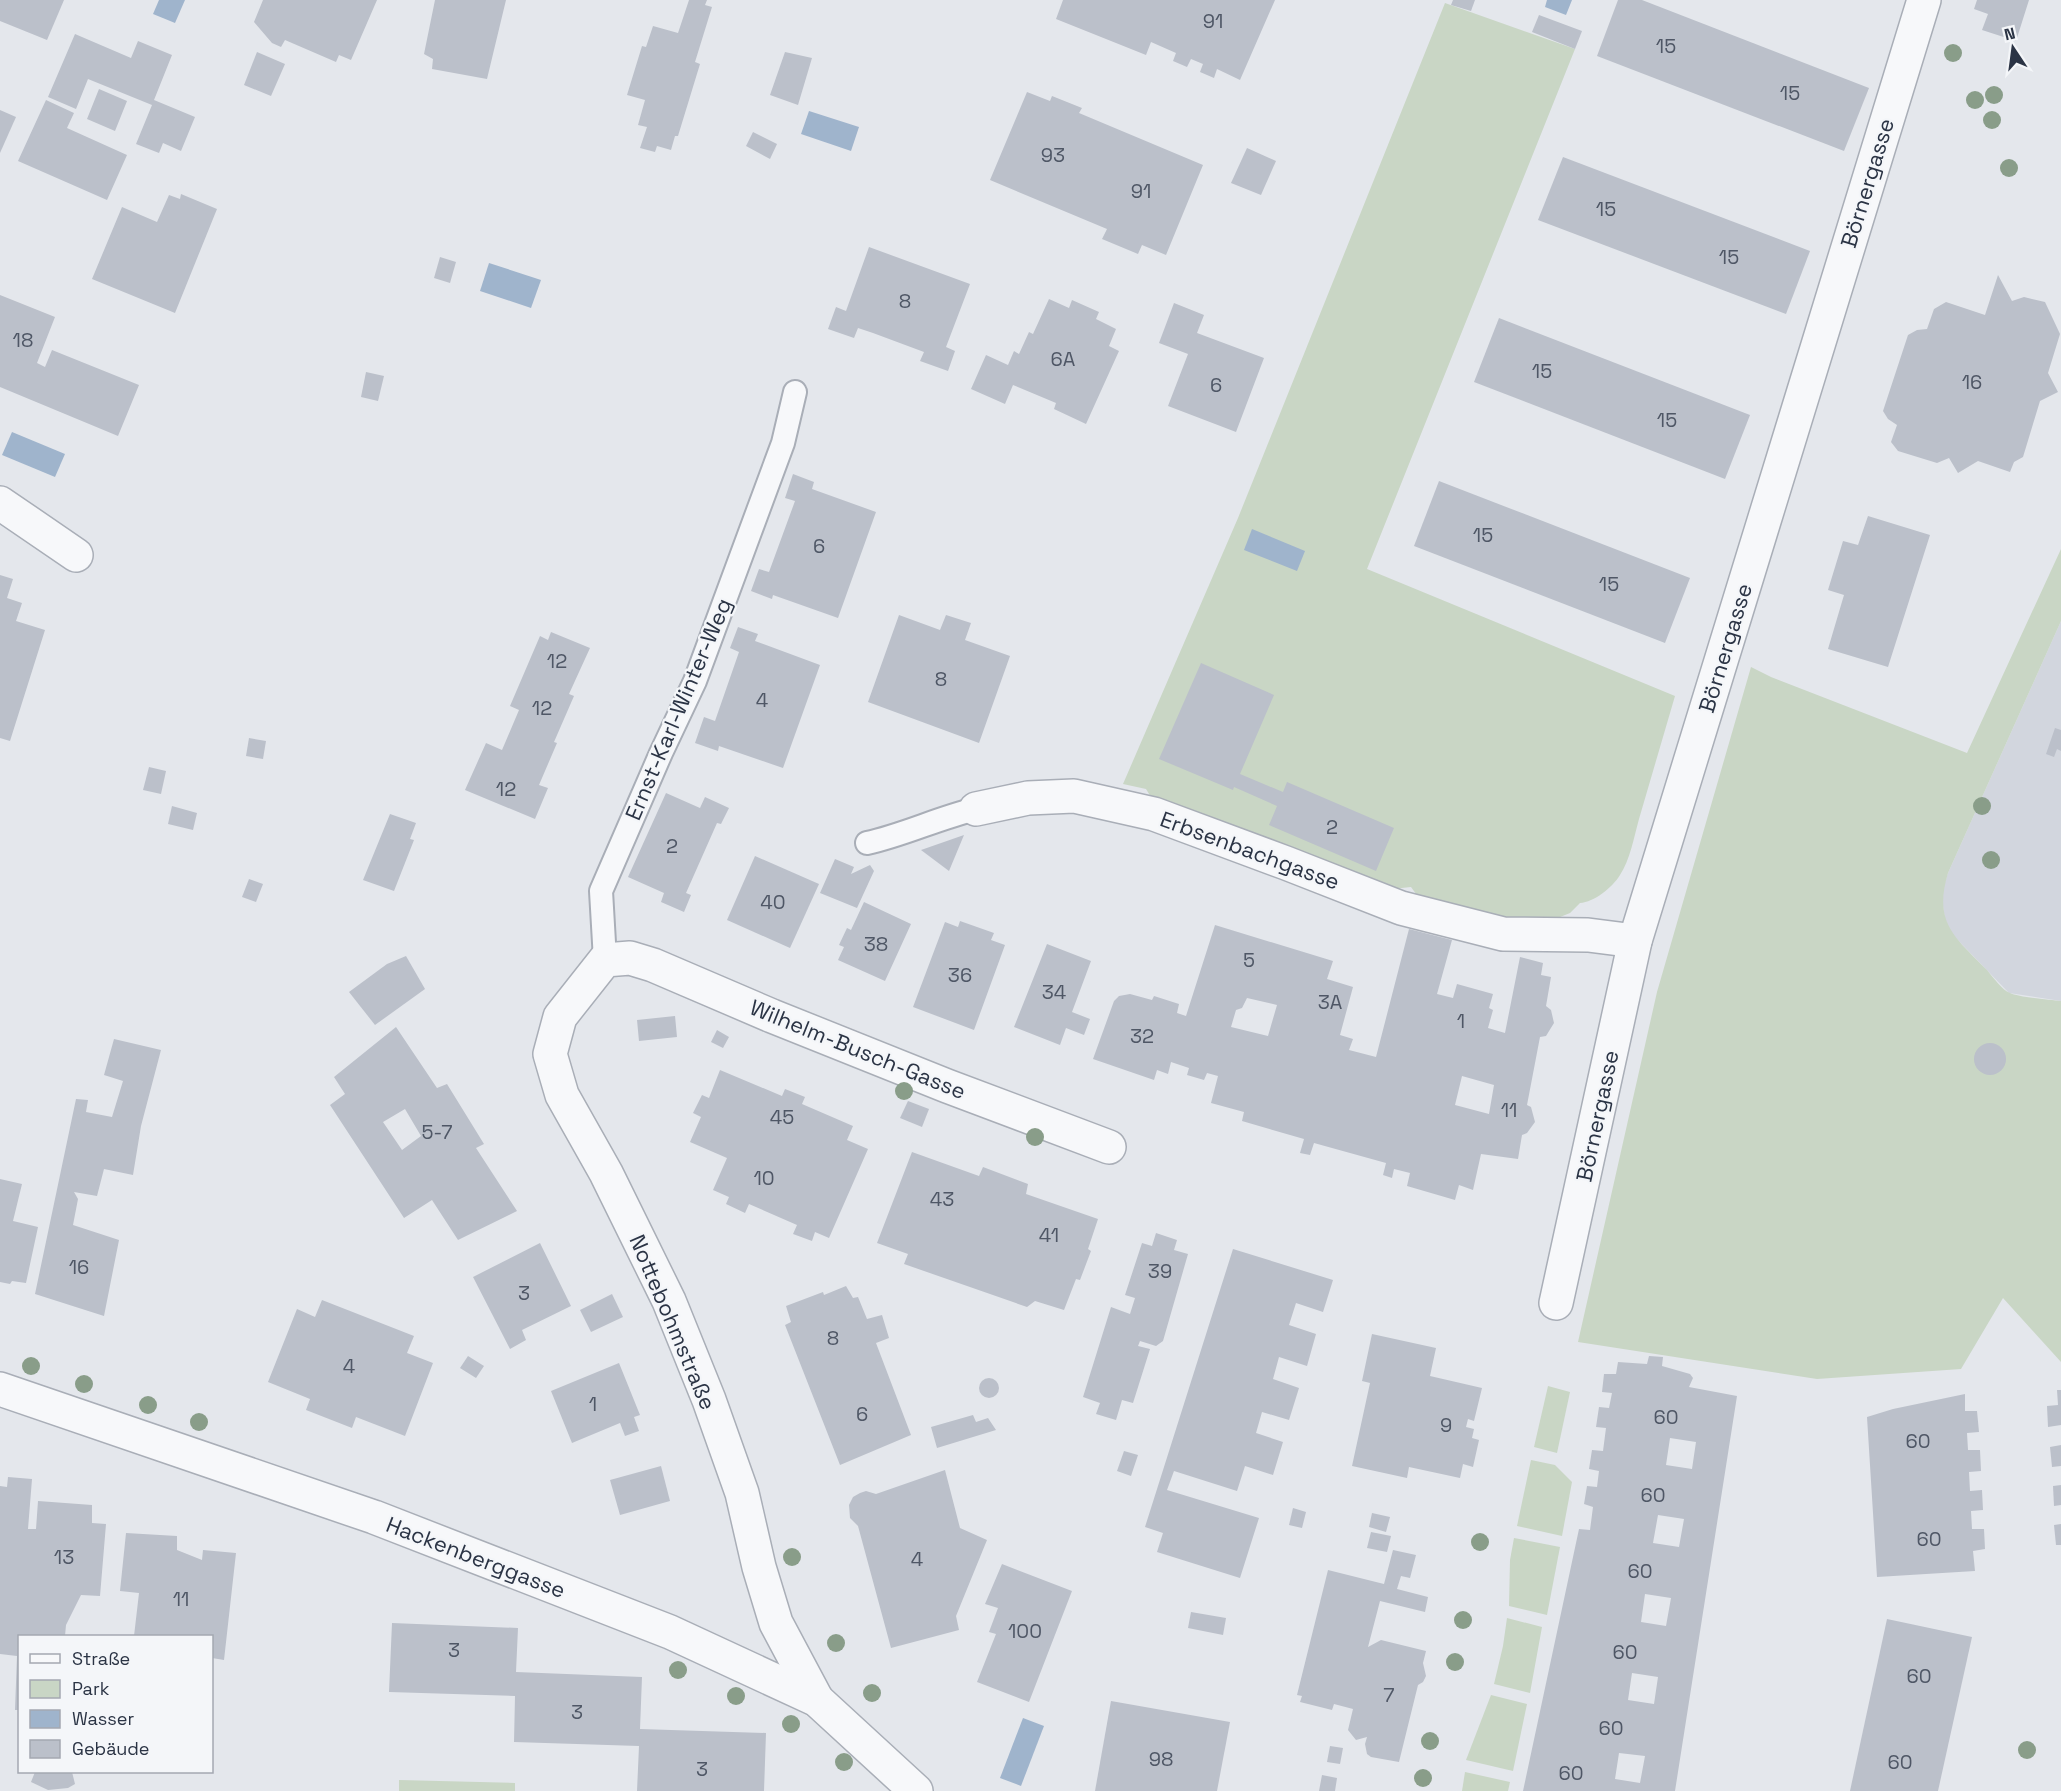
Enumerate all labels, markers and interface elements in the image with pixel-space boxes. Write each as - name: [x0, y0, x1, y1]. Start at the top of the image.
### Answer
- house number: 91: [1203, 8, 1223, 34]
- north arrow: [1983, 18, 2043, 78]
- text: N: [2002, 22, 2017, 45]
- house number: 15: [1656, 33, 1676, 59]
- house number: 15: [1780, 80, 1800, 106]
- street label: Börnergasse: [1834, 115, 1900, 251]
- house number: 93: [1041, 142, 1065, 168]
- house number: 91: [1131, 178, 1151, 204]
- house number: 15: [1596, 196, 1616, 222]
- house number: 15: [1719, 244, 1739, 270]
- house number: 8: [899, 288, 911, 314]
- house number: 18: [13, 327, 33, 353]
- house number: 6A: [1051, 346, 1076, 372]
- house number: 15: [1532, 358, 1552, 384]
- house number: 16: [1962, 369, 1982, 395]
- house number: 6: [1210, 372, 1222, 398]
- house number: 15: [1657, 407, 1677, 433]
- house number: 15: [1473, 522, 1493, 548]
- house number: 6: [813, 533, 825, 559]
- house number: 15: [1599, 571, 1619, 597]
- street label: Börnergasse: [1692, 580, 1758, 716]
- street label: Ernst-Karl-Winter-Weg: [618, 594, 738, 824]
- house number: 12: [547, 648, 567, 674]
- house number: 8: [935, 666, 947, 692]
- house number: 4: [756, 687, 768, 713]
- house number: 12: [532, 695, 552, 721]
- house number: 12: [496, 776, 516, 802]
- street label: Erbsenbachgasse: [1156, 805, 1344, 895]
- house number: 2: [1326, 814, 1338, 840]
- house number: 2: [666, 833, 678, 859]
- house number: 40: [760, 889, 786, 915]
- house number: 38: [864, 931, 888, 957]
- house number: 5: [1243, 947, 1255, 973]
- house number: 36: [948, 962, 972, 988]
- house number: 34: [1042, 979, 1066, 1005]
- house number: 3A: [1318, 989, 1343, 1015]
- street label: Wilhelm-Busch-Gasse: [746, 993, 970, 1105]
- house number: 1: [1457, 1008, 1465, 1034]
- house number: 32: [1130, 1023, 1154, 1049]
- street label: Börnergasse: [1569, 1048, 1625, 1184]
- house number: 11: [1501, 1097, 1517, 1123]
- house number: 45: [770, 1104, 794, 1130]
- house number: 5-7: [421, 1119, 453, 1145]
- house number: 10: [753, 1165, 775, 1191]
- house number: 43: [930, 1186, 954, 1212]
- house number: 41: [1039, 1222, 1059, 1248]
- street label: Nottebohmstraße: [623, 1230, 723, 1414]
- house number: 16: [69, 1254, 89, 1280]
- house number: 39: [1148, 1258, 1172, 1284]
- house number: 3: [518, 1280, 530, 1306]
- house number: 8: [827, 1325, 839, 1351]
- house number: 4: [343, 1353, 355, 1379]
- house number: 1: [589, 1391, 597, 1417]
- house number: 6: [856, 1401, 868, 1427]
- house number: 60: [1653, 1404, 1679, 1430]
- house number: 9: [1440, 1412, 1452, 1438]
- house number: 60: [1905, 1428, 1931, 1454]
- house number: 60: [1640, 1482, 1666, 1508]
- street label: Hackenberggasse: [382, 1510, 570, 1604]
- house number: 60: [1916, 1526, 1942, 1552]
- house number: 13: [54, 1544, 74, 1570]
- house number: 4: [911, 1546, 923, 1572]
- house number: 60: [1627, 1558, 1653, 1584]
- house number: 11: [173, 1586, 189, 1612]
- house number: 100: [1008, 1618, 1042, 1644]
- legend: [18, 1635, 213, 1773]
- house number: 3: [448, 1637, 460, 1663]
- house number: 60: [1612, 1639, 1638, 1665]
- text: Straße: [72, 1647, 130, 1670]
- house number: 60: [1906, 1663, 1932, 1689]
- text: Park: [72, 1677, 110, 1700]
- house number: 7: [1383, 1682, 1395, 1708]
- house number: 3: [571, 1699, 583, 1725]
- text: Wasser: [72, 1707, 134, 1730]
- house number: 60: [1598, 1715, 1624, 1741]
- text: Gebäude: [72, 1737, 150, 1760]
- house number: 98: [1149, 1746, 1173, 1772]
- house number: 60: [1887, 1749, 1913, 1775]
- house number: 3: [696, 1756, 708, 1782]
- house number: 60: [1558, 1760, 1584, 1786]

